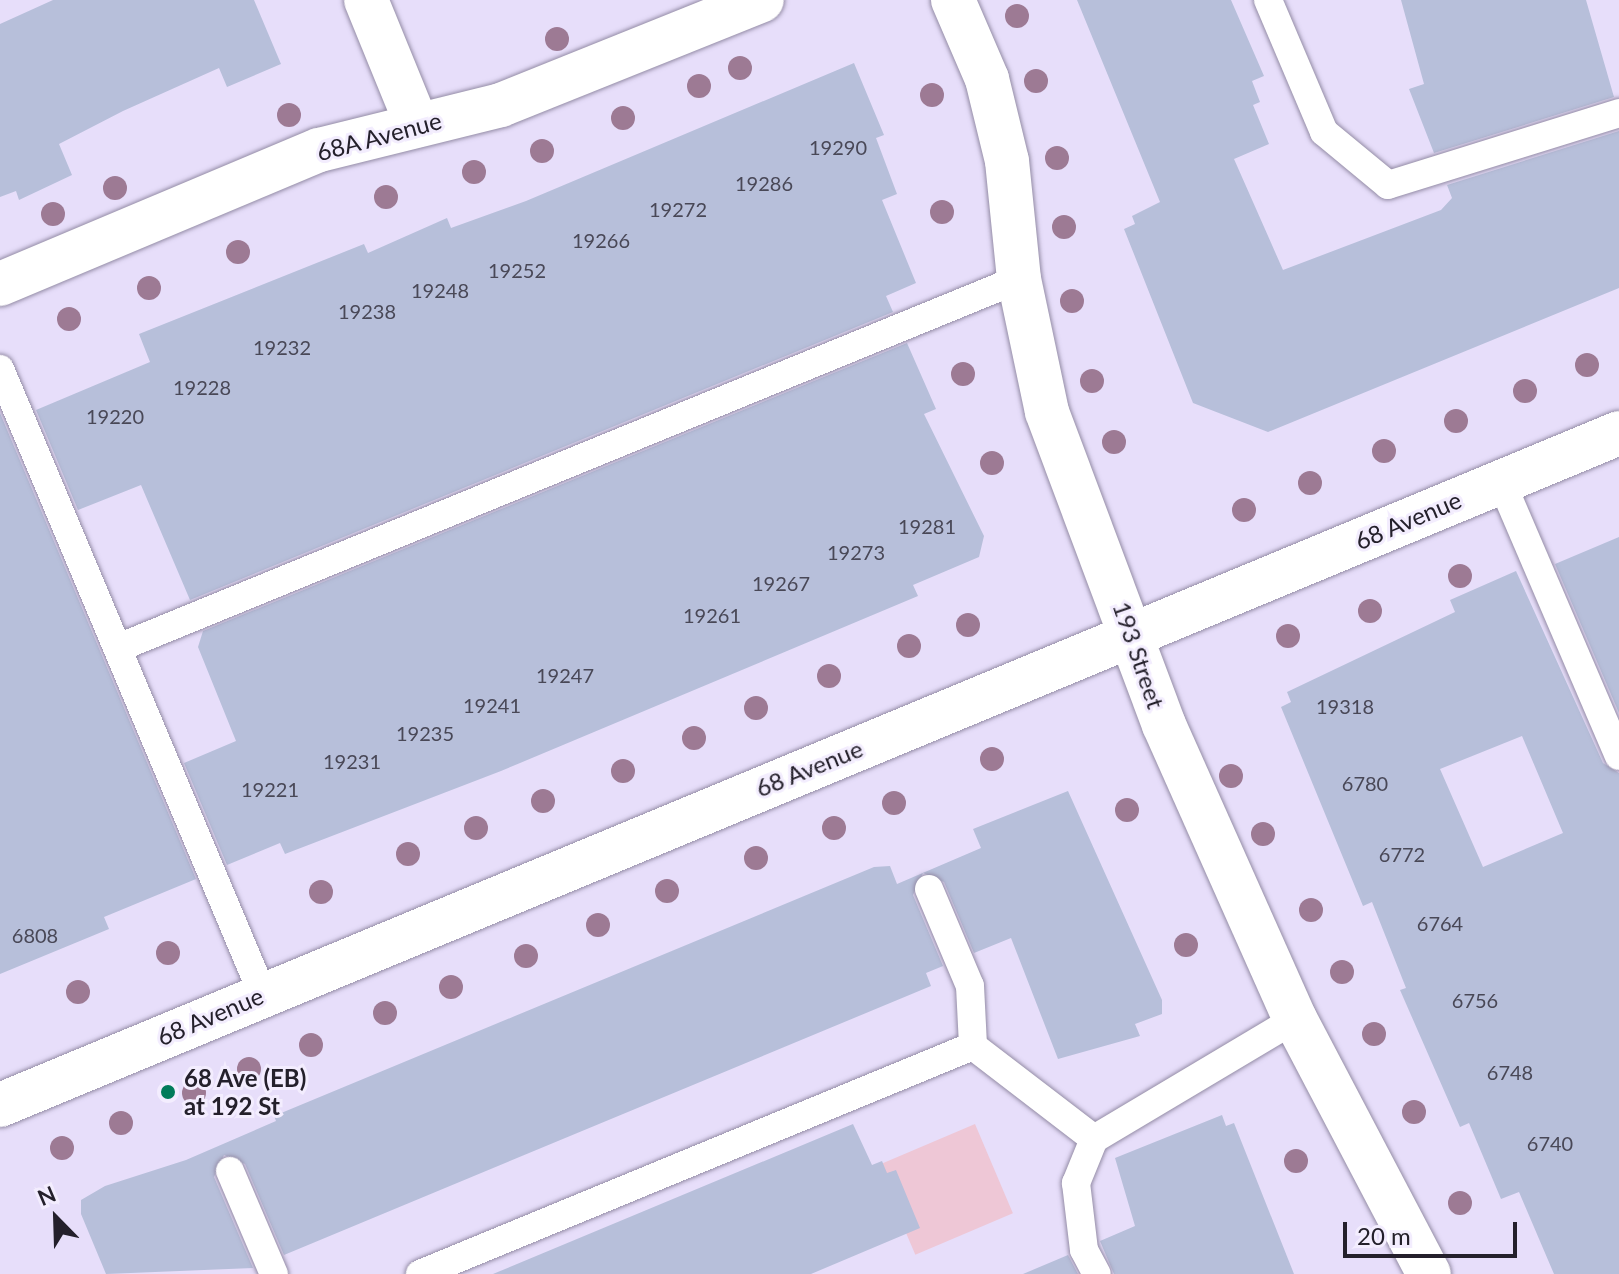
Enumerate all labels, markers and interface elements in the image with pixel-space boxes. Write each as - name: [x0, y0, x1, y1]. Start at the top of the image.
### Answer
- street label: 68A Avenue: [313, 105, 445, 167]
- house number: 19290: [809, 135, 867, 159]
- house number: 19286: [735, 171, 793, 195]
- house number: 19272: [649, 197, 707, 221]
- house number: 19266: [572, 228, 630, 252]
- house number: 19252: [488, 258, 546, 282]
- house number: 19248: [411, 278, 469, 302]
- house number: 19238: [338, 299, 396, 323]
- house number: 19232: [253, 335, 311, 359]
- house number: 19228: [173, 375, 231, 399]
- house number: 19220: [86, 404, 144, 428]
- street label: 68 Avenue: [1350, 485, 1466, 555]
- house number: 19281: [898, 514, 956, 538]
- house number: 19273: [827, 540, 885, 564]
- house number: 19267: [752, 571, 810, 595]
- street label: 193 Street: [1107, 598, 1171, 712]
- house number: 19261: [683, 603, 741, 627]
- house number: 19247: [536, 663, 594, 687]
- house number: 19241: [463, 693, 521, 717]
- house number: 19318: [1316, 694, 1374, 718]
- house number: 19235: [396, 721, 454, 745]
- street label: 68 Avenue: [751, 733, 867, 803]
- house number: 19231: [323, 749, 381, 773]
- house number: 6780: [1342, 771, 1388, 795]
- house number: 19221: [241, 777, 299, 801]
- house number: 6772: [1379, 842, 1425, 866]
- house number: 6764: [1417, 911, 1463, 935]
- house number: 6808: [12, 923, 58, 947]
- street label: 68 Avenue: [152, 981, 268, 1051]
- house number: 6756: [1452, 988, 1498, 1012]
- house number: 6748: [1487, 1060, 1533, 1084]
- place label: 68 Ave (EB) at 192 St: [184, 1064, 307, 1120]
- marker: 68 Ave (EB) at 192 St: [159, 1083, 177, 1101]
- house number: 6740: [1527, 1131, 1573, 1155]
- north arrow: [16, 1178, 96, 1258]
- text: N: [33, 1180, 59, 1211]
- scale bar: [1347, 1206, 1521, 1256]
- text: 20 m: [1357, 1221, 1411, 1250]

